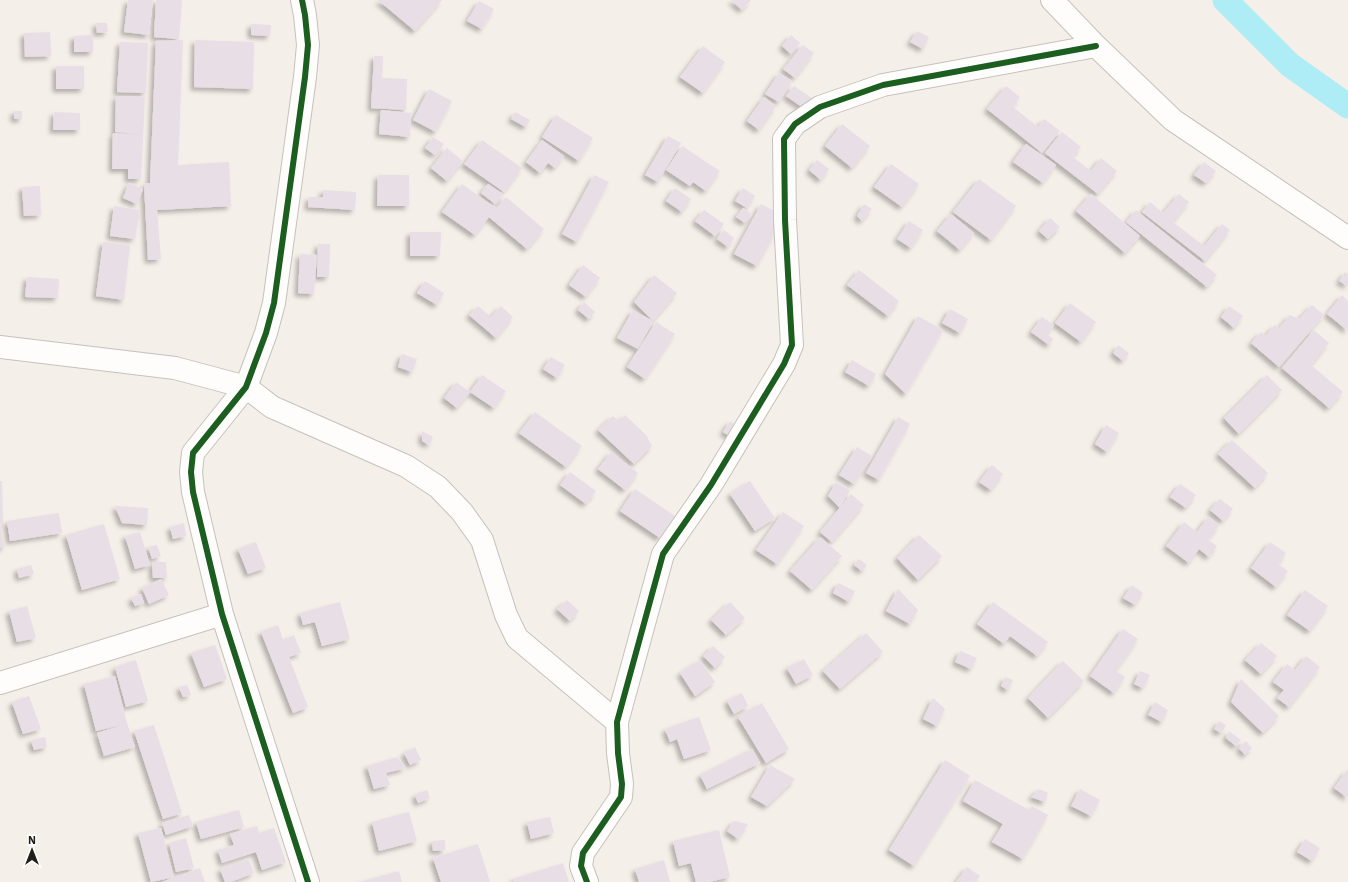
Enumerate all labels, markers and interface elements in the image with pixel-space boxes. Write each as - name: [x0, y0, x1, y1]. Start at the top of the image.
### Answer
- north arrow: [12, 830, 52, 870]
- text: N: [28, 833, 36, 847]

